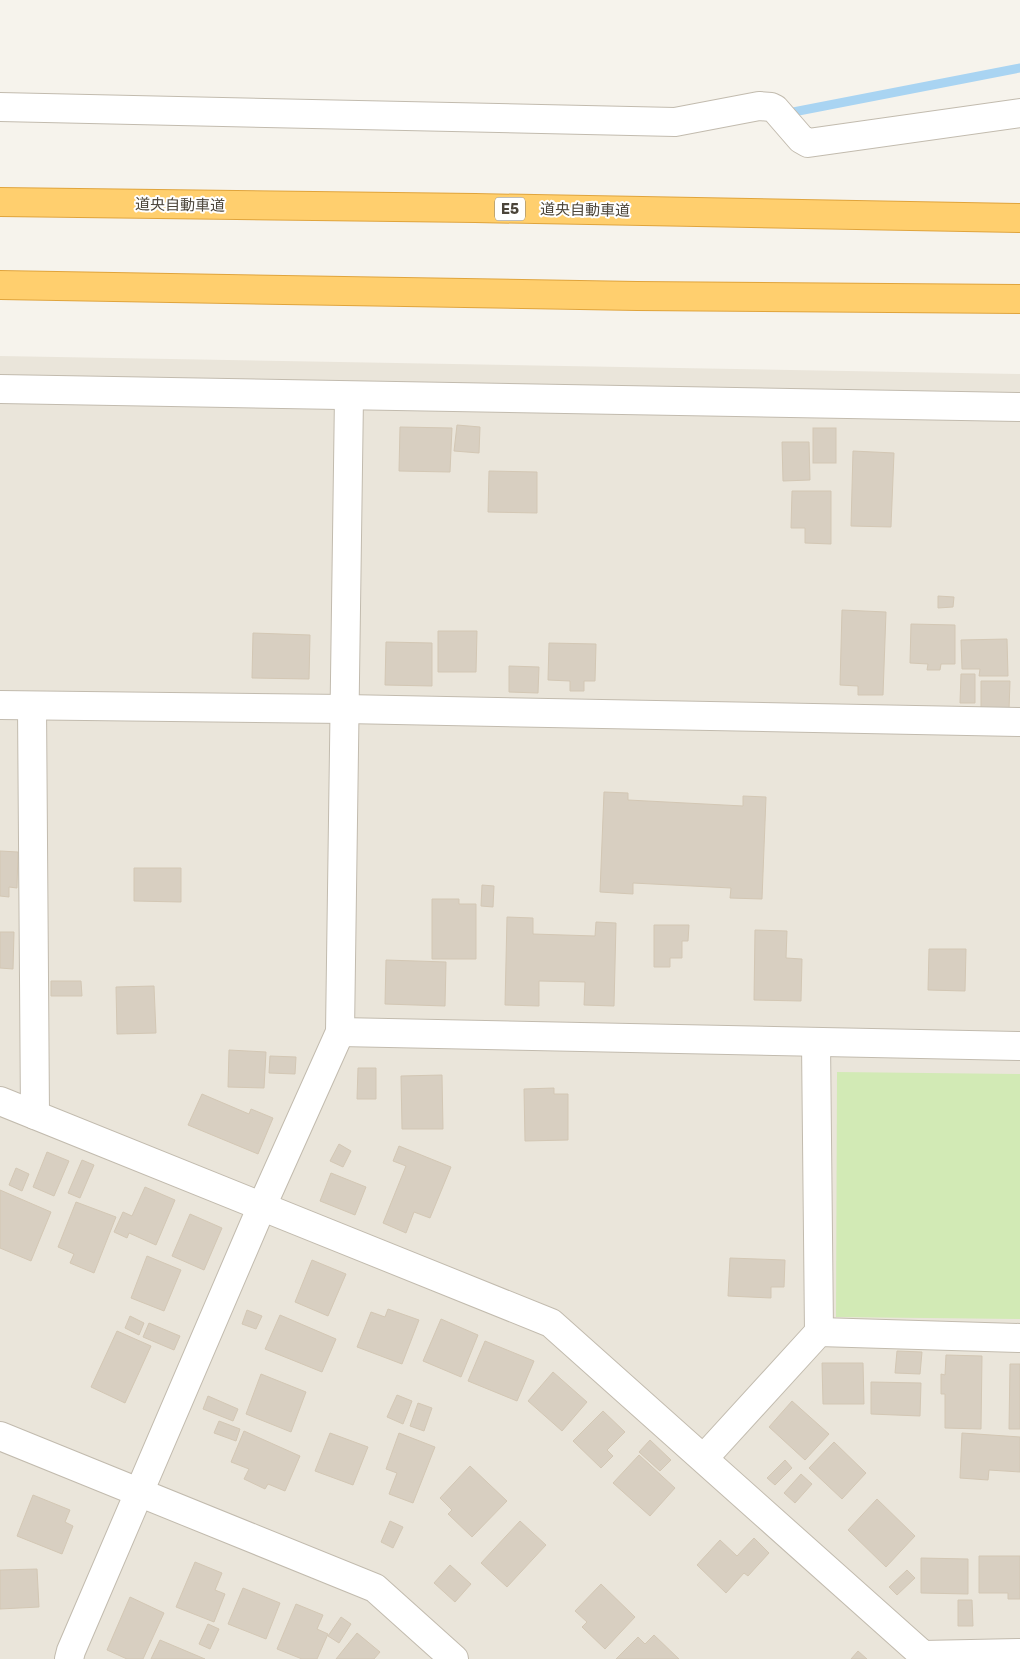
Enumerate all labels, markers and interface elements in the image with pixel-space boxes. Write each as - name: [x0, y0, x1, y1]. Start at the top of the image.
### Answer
- street label: 道央自動車道: [135, 195, 225, 215]
- road number: E5: [495, 198, 525, 220]
- street label: 道央自動車道: [540, 200, 630, 220]

